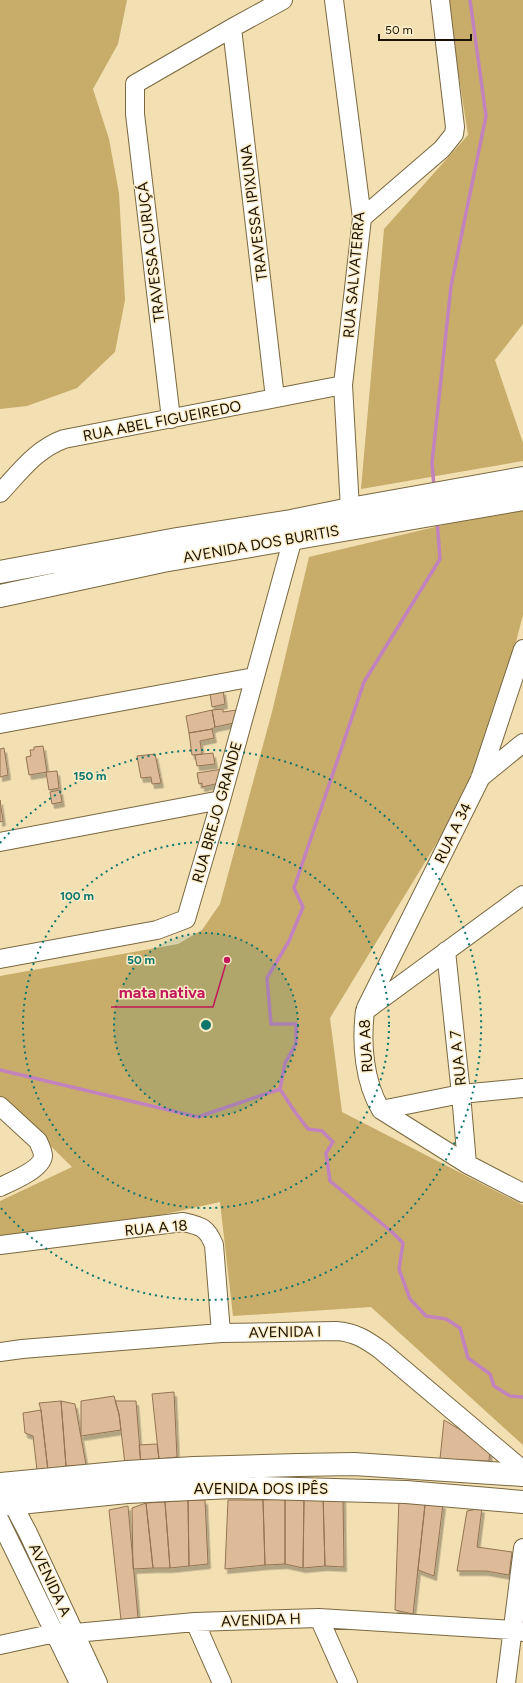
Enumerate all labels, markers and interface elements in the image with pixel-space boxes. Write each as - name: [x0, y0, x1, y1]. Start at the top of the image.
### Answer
- scale bar: [379, 16, 471, 42]
- text: 50 m: [385, 23, 413, 37]
- street label: TRAVESSA IPIXUNA: [237, 144, 271, 282]
- street label: TRAVESSA CURUÇÁ: [133, 181, 169, 323]
- street label: RUA SALVATERRA: [340, 211, 368, 339]
- street label: RUA ABEL FIGUEIREDO: [81, 397, 243, 445]
- street label: AVENIDA DOS BURITIS: [181, 521, 341, 567]
- street label: RUA BREJO GRANDE: [188, 739, 246, 885]
- text: 150 m: [73, 769, 107, 783]
- street label: RUA A 34: [431, 800, 475, 866]
- text: 100 m: [60, 889, 94, 903]
- text: 50 m: [127, 953, 155, 967]
- callout: mata nativa: [111, 979, 213, 1007]
- text: mata nativa: [119, 983, 205, 1002]
- centre of rings: [199, 1018, 213, 1032]
- street label: RUA A8: [356, 1019, 376, 1073]
- street label: RUA A 7: [446, 1029, 470, 1087]
- street label: RUA A 18: [124, 1216, 188, 1240]
- street label: AVENIDA I: [248, 1322, 322, 1342]
- street label: AVENIDA DOS IPÊS: [194, 1480, 328, 1498]
- street label: AVENIDA A: [25, 1540, 75, 1620]
- street label: AVENIDA H: [221, 1610, 301, 1630]

